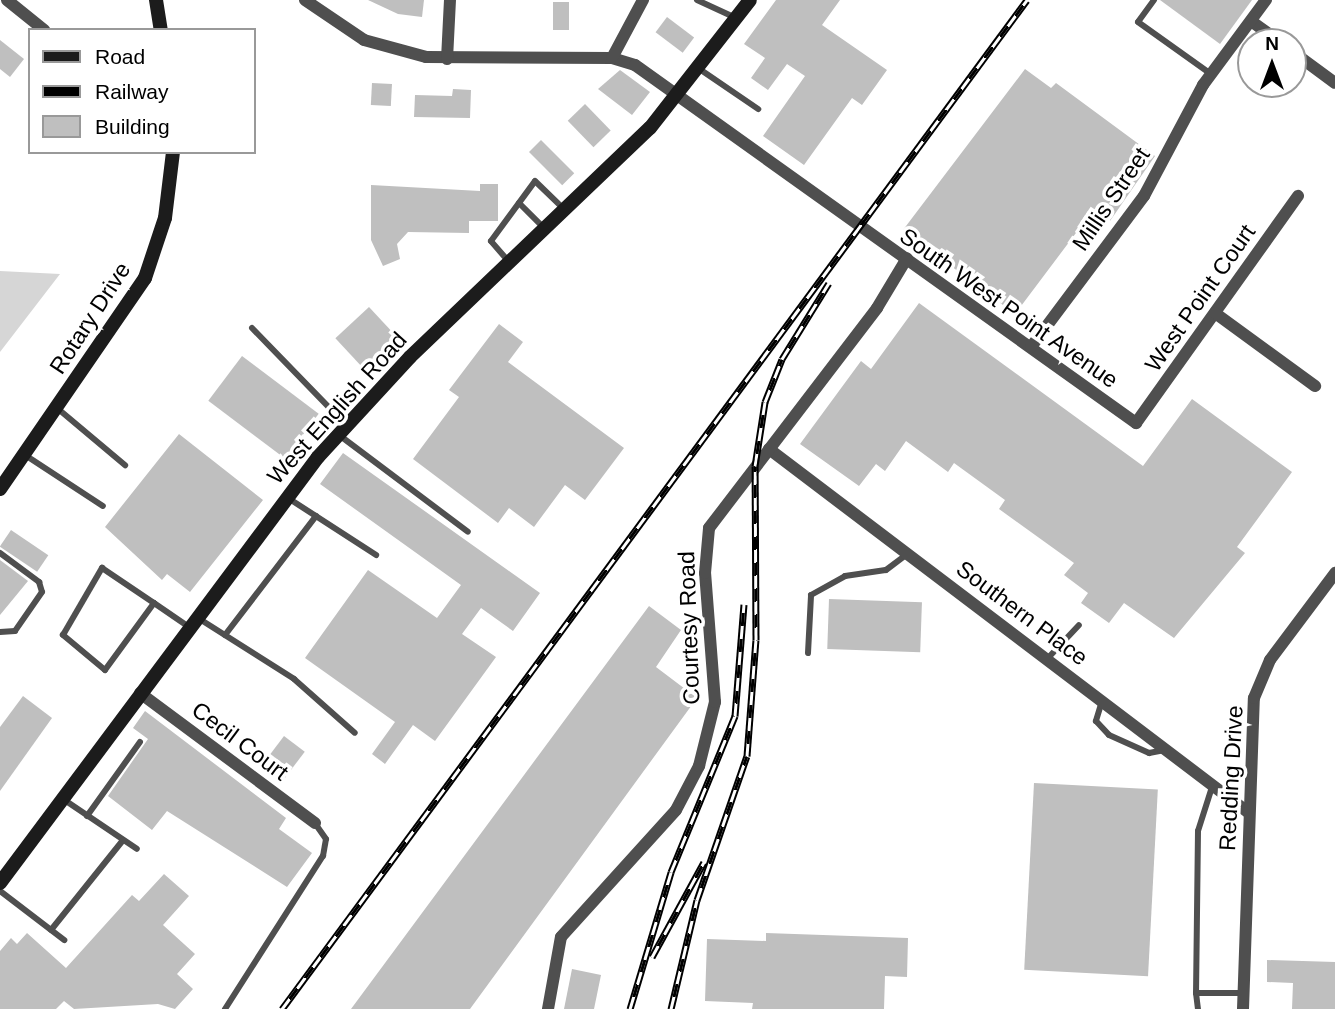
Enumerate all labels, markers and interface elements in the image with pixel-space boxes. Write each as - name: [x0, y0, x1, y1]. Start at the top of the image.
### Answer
- legend: [28, 28, 256, 154]
- north arrow: [1237, 28, 1307, 98]
- text: N: [1265, 33, 1279, 54]
- text: Road: [95, 45, 145, 68]
- text: Railway: [95, 80, 169, 103]
- text: Building: [95, 115, 170, 138]
- street label: Millis Street: [1066, 142, 1156, 256]
- street label: West Point Court: [1139, 219, 1261, 377]
- street label: South West Point Avenue: [894, 222, 1124, 394]
- street label: Rotary Drive: [44, 257, 136, 379]
- street label: West English Road: [261, 326, 413, 490]
- street label: Courtesy Road: [673, 551, 705, 705]
- street label: Southern Place: [951, 555, 1093, 671]
- street label: Cecil Court: [186, 696, 294, 786]
- street label: Redding Drive: [1213, 705, 1249, 851]

